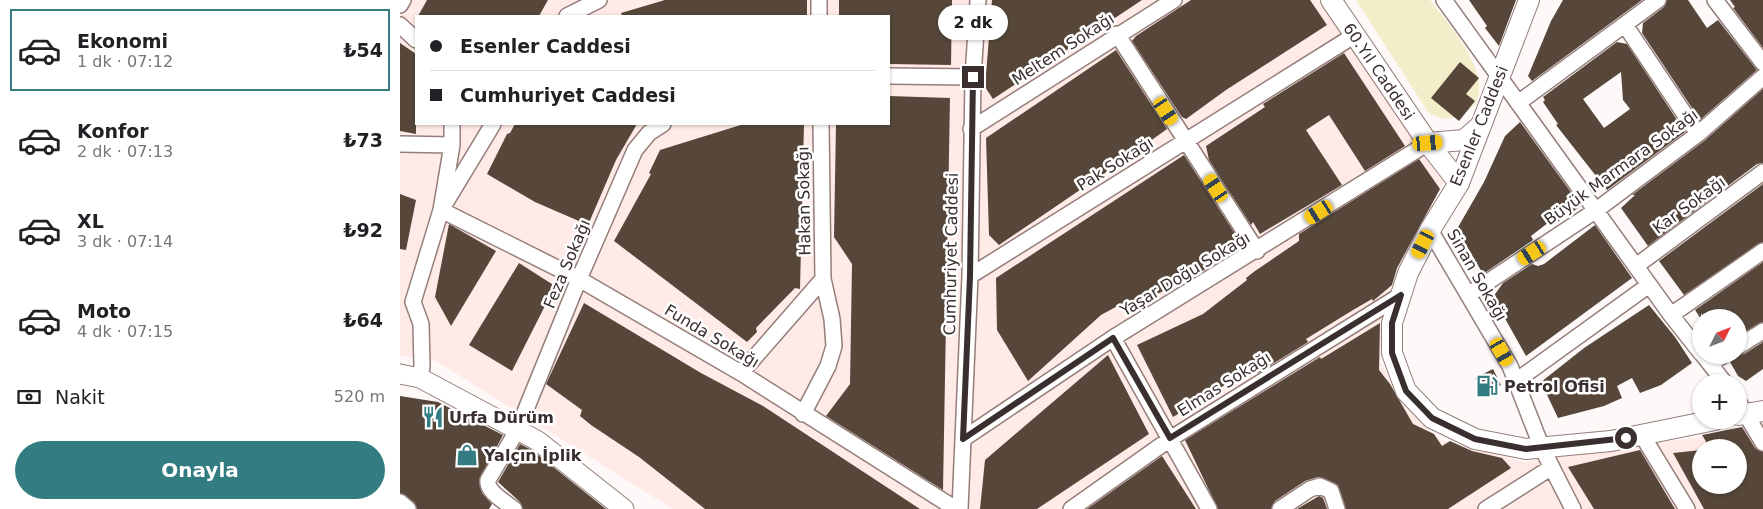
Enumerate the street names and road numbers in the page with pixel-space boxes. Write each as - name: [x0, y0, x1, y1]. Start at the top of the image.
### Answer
- street label: Meltem Sokağı: [1008, 9, 1118, 89]
- street label: 60.Yıl Caddesi: [1340, 19, 1419, 123]
- street label: Esenler Caddesi: [1446, 63, 1512, 189]
- street label: Büyük Marmara Sokağı: [1541, 105, 1701, 229]
- street label: Pak Sokağı: [1073, 133, 1157, 195]
- street label: Hakan Sokağı: [794, 146, 814, 256]
- street label: Cumhuriyet Caddesi: [940, 172, 962, 336]
- street label: Kar Sokağı: [1649, 172, 1729, 238]
- street label: Feza Sokağı: [540, 217, 594, 311]
- street label: Sinan Sokağı: [1443, 226, 1511, 324]
- street label: Yaşar Doğu Sokağı: [1116, 228, 1253, 321]
- street label: Funda Sokağı: [661, 300, 763, 372]
- street label: Elmas Sokağı: [1174, 348, 1274, 420]

